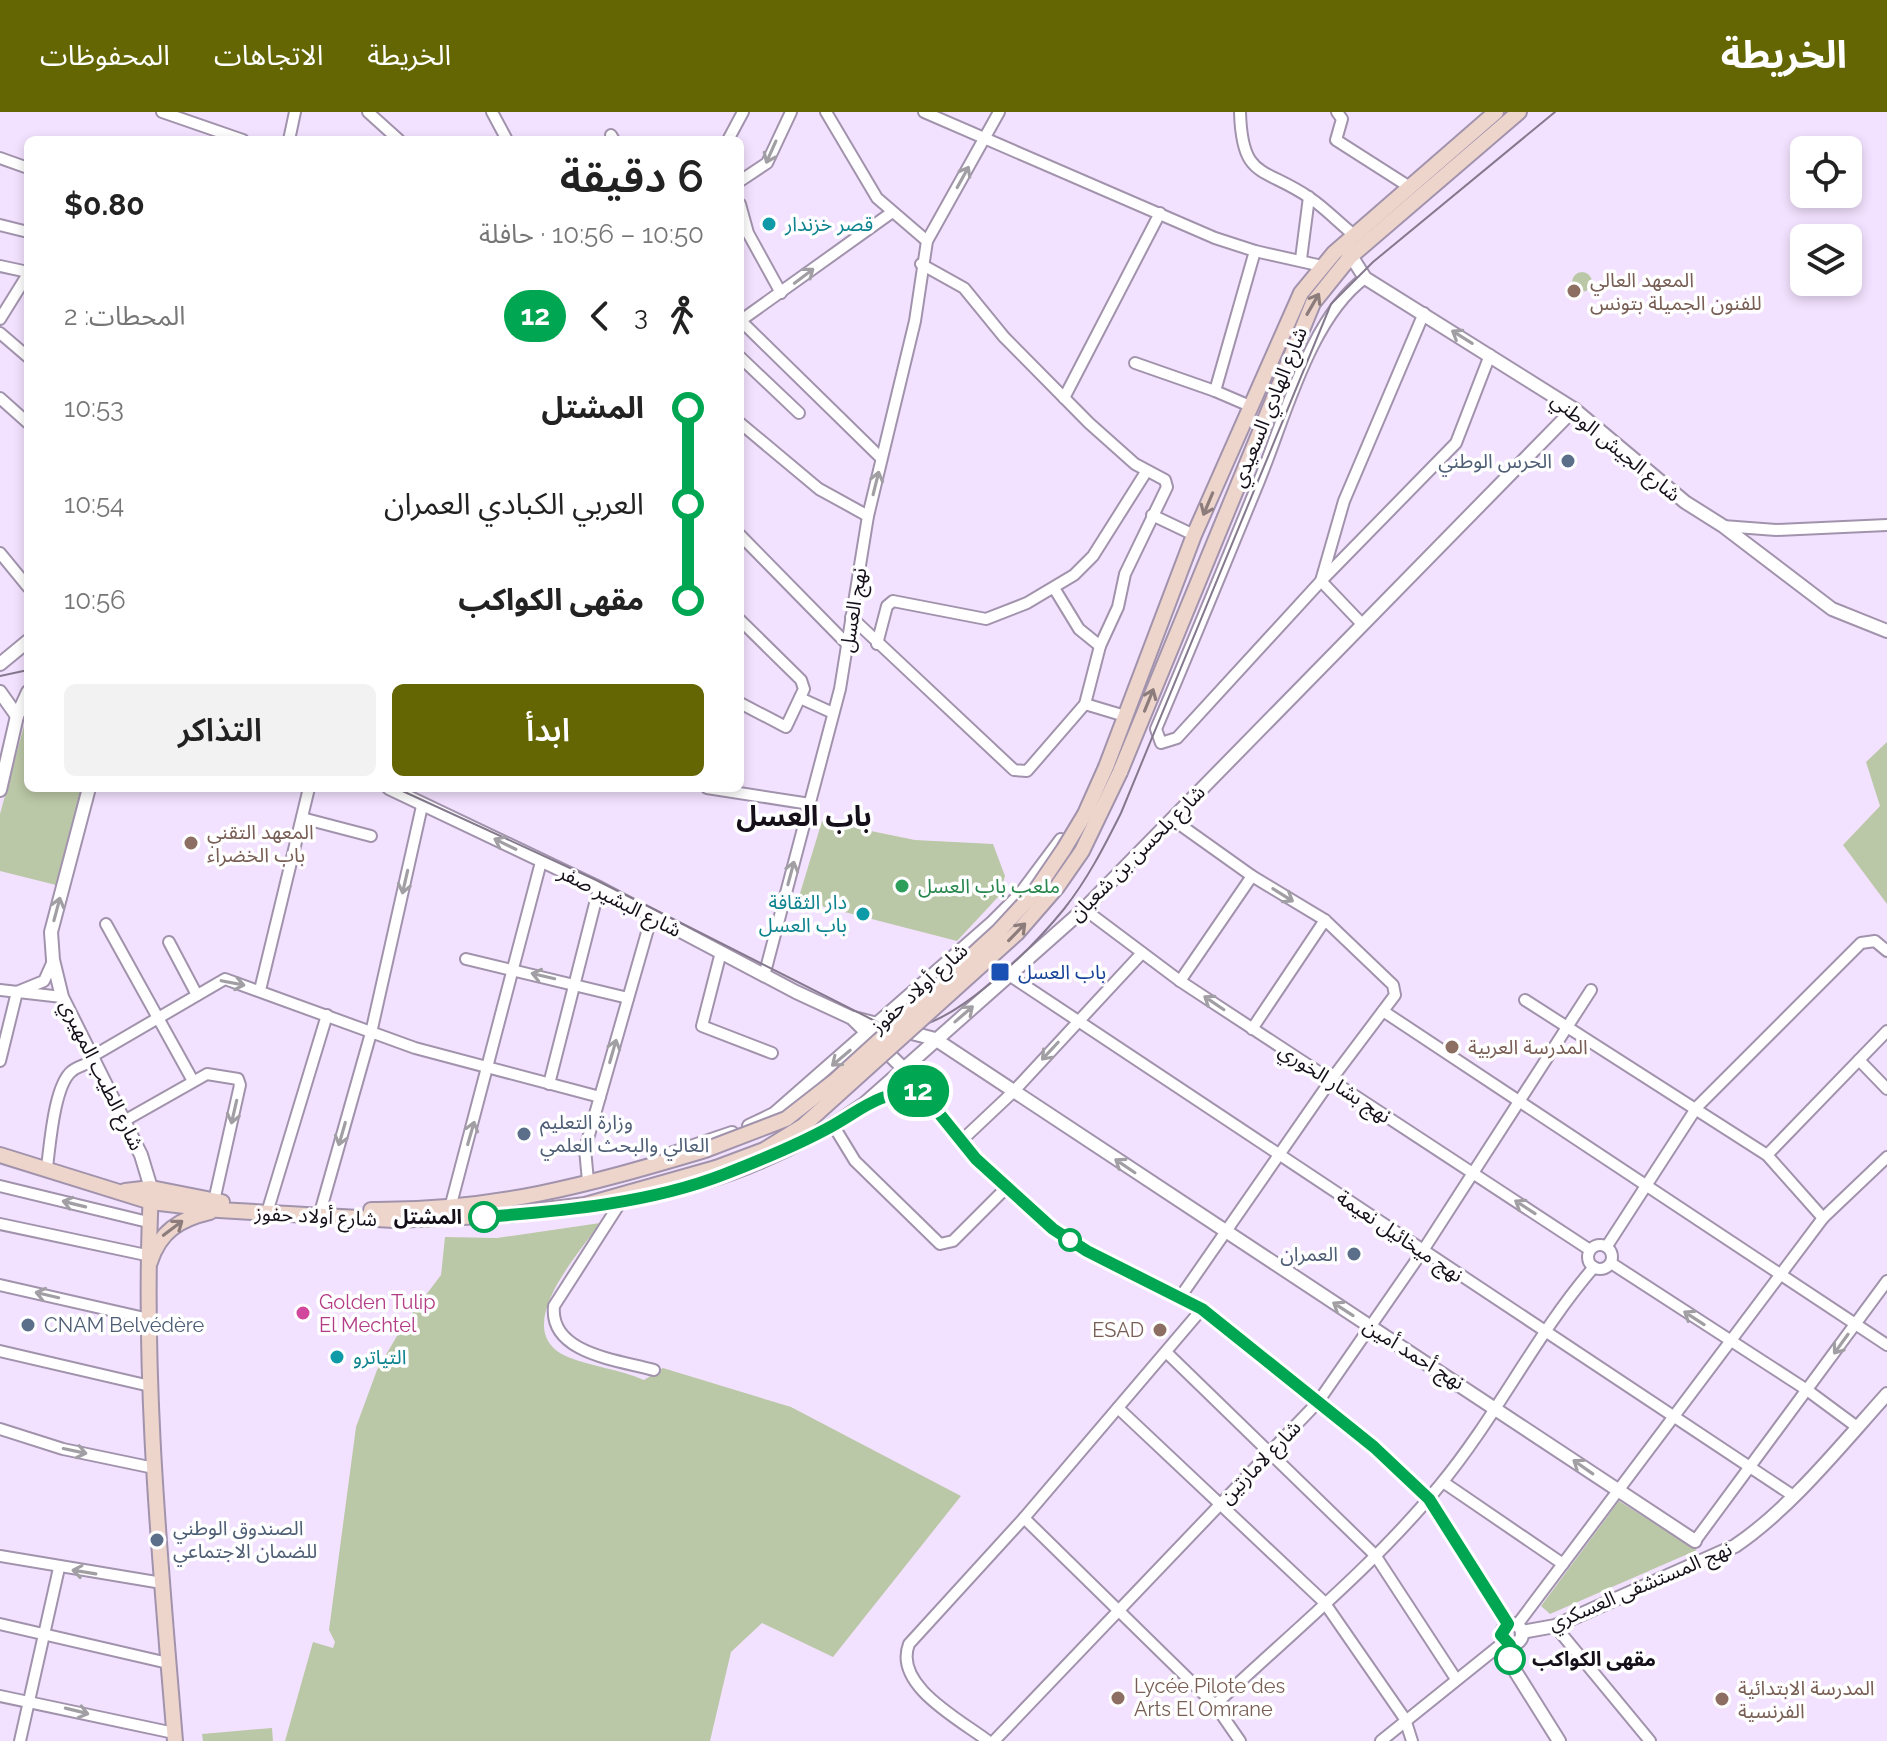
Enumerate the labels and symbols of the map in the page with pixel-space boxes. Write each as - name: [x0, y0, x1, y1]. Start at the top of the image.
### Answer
- one-way arrow: [763, 139, 778, 163]
- one-way arrow: [955, 165, 971, 189]
- place label: قصر خزندار: [784, 212, 873, 236]
- marker: قصر خزندار: [760, 215, 778, 233]
- one-way arrow: [793, 267, 814, 284]
- place label: المعهد العالي للفنون الجميلة بتونس: [1590, 268, 1762, 315]
- marker: المعهد العالي للفنون الجميلة بتونس: [1565, 282, 1583, 300]
- one-way arrow: [1306, 293, 1321, 317]
- street label: شارع الهادي السعيدي: [1226, 323, 1315, 492]
- one-way arrow: [1451, 328, 1474, 344]
- street label: شارع الجيش الوطني: [1544, 388, 1685, 509]
- place label: الحرس الوطني: [1438, 449, 1552, 477]
- marker: الحرس الوطني: [1559, 452, 1577, 470]
- one-way arrow: [870, 471, 885, 497]
- one-way arrow: [1199, 491, 1214, 516]
- street label: نهج العسل: [834, 566, 875, 655]
- one-way arrow: [1143, 688, 1158, 713]
- street label: شارع بلحسن بن شعبان: [1064, 780, 1212, 928]
- district label: باب العسل: [736, 800, 872, 834]
- place label: المعهد التقني باب الخضراء: [207, 820, 314, 867]
- marker: المعهد التقني باب الخضراء: [182, 834, 200, 852]
- one-way arrow: [494, 836, 518, 852]
- street label: شارع البشير صفر: [552, 859, 685, 945]
- one-way arrow: [785, 861, 800, 887]
- one-way arrow: [397, 869, 412, 894]
- place label: ملعب باب العسل: [918, 874, 1060, 898]
- marker: ملعب باب العسل: [893, 877, 911, 895]
- one-way arrow: [1271, 887, 1294, 903]
- place label: دار الثقافة باب العسل: [759, 890, 847, 937]
- one-way arrow: [50, 896, 65, 922]
- marker: دار الثقافة باب العسل: [854, 905, 872, 923]
- one-way arrow: [1007, 923, 1026, 942]
- street label: شارع أولاد حفوز: [865, 938, 975, 1041]
- place label: باب العسل: [1018, 960, 1106, 984]
- marker: باب العسل: [989, 961, 1011, 983]
- one-way arrow: [531, 968, 556, 983]
- one-way arrow: [219, 976, 245, 991]
- one-way arrow: [1203, 995, 1226, 1011]
- street label: شارع الطيب المهيري: [52, 996, 149, 1156]
- one-way arrow: [953, 1005, 973, 1023]
- place label: المدرسة العربية: [1468, 1035, 1588, 1059]
- street label: نهج بشار الخوري: [1272, 1038, 1396, 1131]
- marker: المدرسة العربية: [1443, 1038, 1461, 1056]
- one-way arrow: [606, 1039, 621, 1065]
- one-way arrow: [1041, 1041, 1060, 1061]
- one-way arrow: [831, 1049, 851, 1067]
- line badge: 12: [882, 1065, 954, 1117]
- one-way arrow: [226, 1098, 241, 1124]
- place label: وزارة التعليم العالي والبحث العلمي: [540, 1110, 709, 1161]
- one-way arrow: [334, 1121, 349, 1147]
- one-way arrow: [465, 1121, 480, 1147]
- marker: وزارة التعليم العالي والبحث العلمي: [515, 1125, 533, 1143]
- one-way arrow: [1115, 1158, 1137, 1174]
- street label: نهج ميخائيل نعيمة: [1331, 1185, 1468, 1290]
- one-way arrow: [62, 1196, 87, 1211]
- one-way arrow: [1514, 1199, 1537, 1215]
- street label: شارع أولاد حفوز: [253, 1201, 378, 1234]
- marker: المشتل: [469, 1202, 499, 1232]
- place label: المشتل: [394, 1205, 462, 1229]
- one-way arrow: [162, 1220, 183, 1237]
- unlabelled marker: [1059, 1229, 1081, 1251]
- place label: العمران: [1280, 1242, 1338, 1266]
- marker: العمران: [1345, 1245, 1363, 1263]
- one-way arrow: [35, 1287, 60, 1302]
- place label: Golden Tulip El Mechtel: [319, 1290, 436, 1337]
- one-way arrow: [1332, 1301, 1354, 1317]
- marker: Golden Tulip El Mechtel: [294, 1304, 312, 1322]
- one-way arrow: [1683, 1310, 1706, 1326]
- place label: CNAM Belvédère: [44, 1313, 204, 1337]
- street label: نهج أحمد أمين: [1357, 1313, 1469, 1397]
- marker: CNAM Belvédère: [19, 1316, 37, 1334]
- place label: ESAD: [1092, 1318, 1144, 1342]
- marker: ESAD: [1151, 1321, 1169, 1339]
- one-way arrow: [1833, 1333, 1850, 1354]
- place label: التياترو: [353, 1345, 407, 1369]
- marker: التياترو: [328, 1348, 346, 1366]
- street label: شارع لامارتين: [1214, 1415, 1308, 1511]
- one-way arrow: [61, 1445, 87, 1460]
- one-way arrow: [1573, 1459, 1595, 1475]
- place label: الصندوق الوطني للضمان الاجتماعي: [173, 1516, 317, 1567]
- marker: الصندوق الوطني للضمان الاجتماعي: [148, 1531, 166, 1549]
- street label: نهج المستشفى العسكري: [1545, 1536, 1737, 1639]
- one-way arrow: [72, 1564, 98, 1579]
- marker: مقهى الكواكب: [1495, 1644, 1525, 1674]
- place label: مقهى الكواكب: [1532, 1647, 1656, 1671]
- place label: Lycée Pilote des Arts El Omrane: [1134, 1674, 1285, 1721]
- place label: المدرسة الابتدائية الفرنسية: [1738, 1676, 1875, 1723]
- marker: Lycée Pilote des Arts El Omrane: [1109, 1689, 1127, 1707]
- marker: المدرسة الابتدائية الفرنسية: [1713, 1690, 1731, 1708]
- one-way arrow: [63, 1704, 89, 1719]

